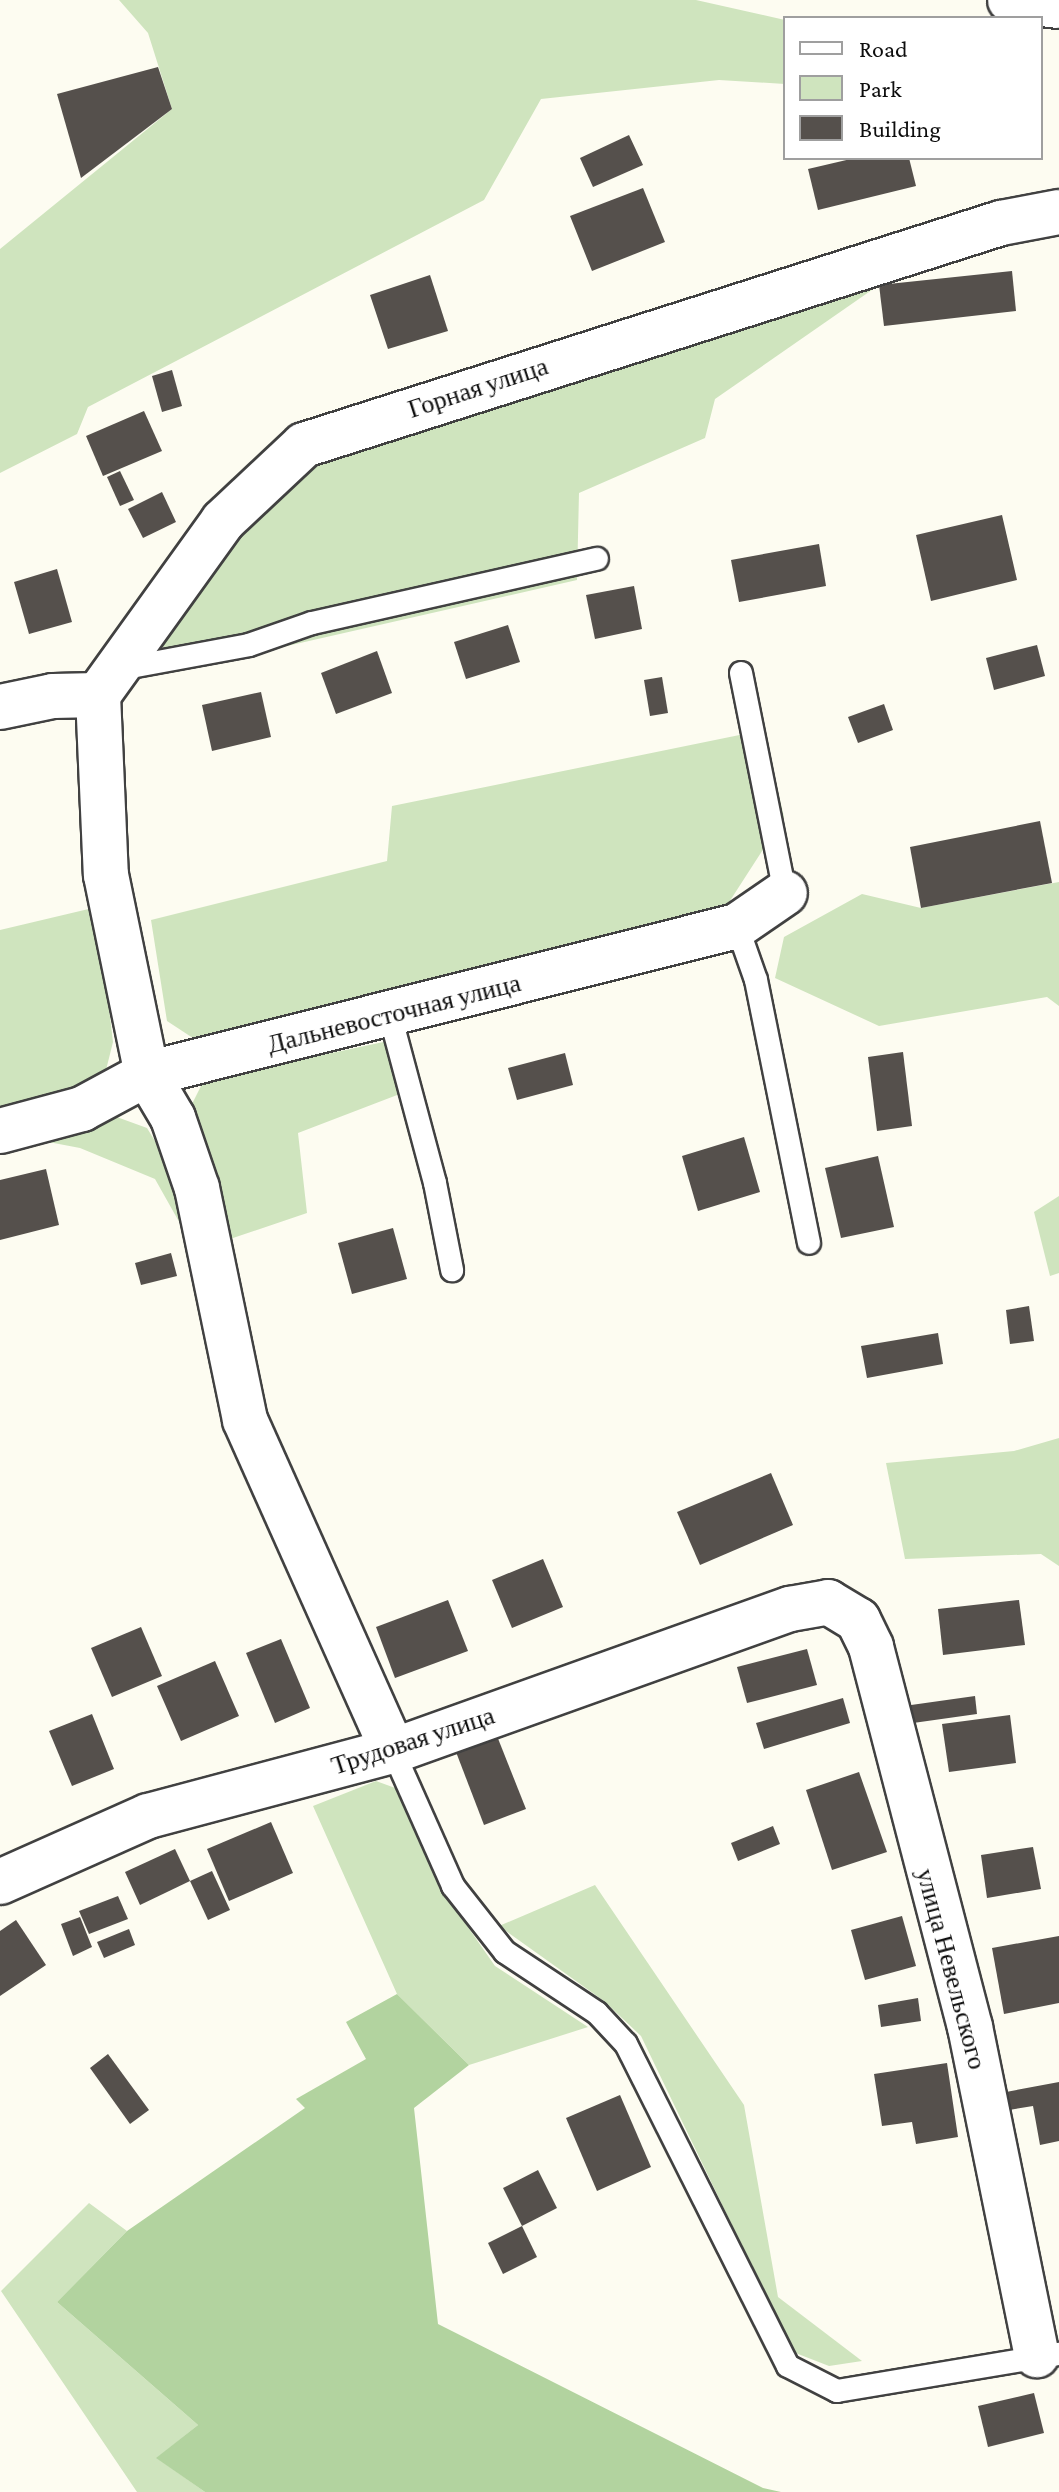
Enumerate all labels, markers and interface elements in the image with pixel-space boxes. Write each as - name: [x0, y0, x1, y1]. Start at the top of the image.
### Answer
- legend: [783, 16, 1043, 160]
- text: Road: [859, 35, 908, 62]
- text: Park: [859, 75, 902, 102]
- text: Building: [859, 115, 941, 142]
- street label: Горная улица: [404, 351, 552, 425]
- street label: Дальневосточная улица: [264, 967, 524, 1061]
- street label: Трудовая улица: [328, 1700, 498, 1782]
- street label: улица Невельского: [909, 1865, 993, 2073]

